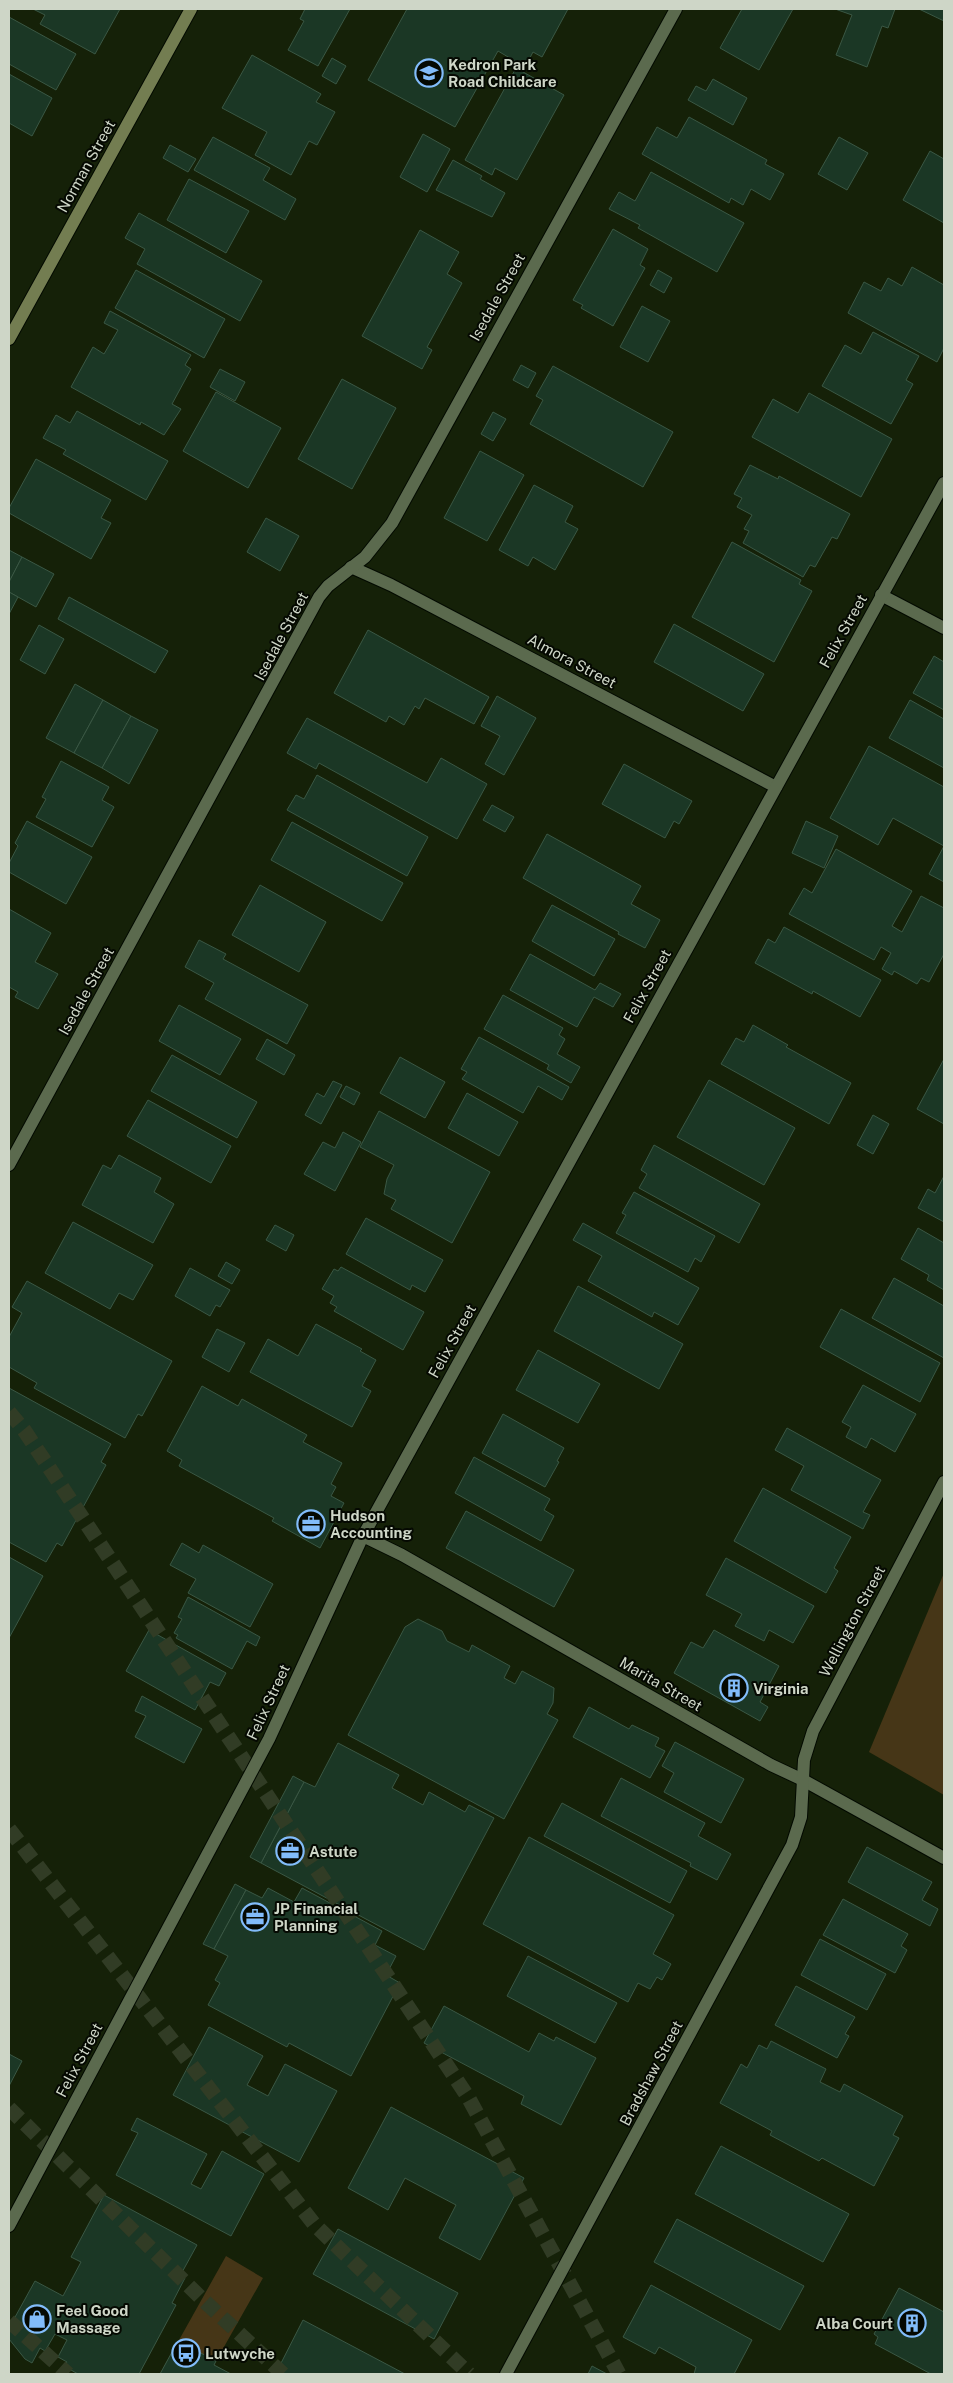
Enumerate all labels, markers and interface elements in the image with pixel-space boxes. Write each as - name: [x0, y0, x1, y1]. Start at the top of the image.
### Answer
- place label: Kedron Park Road Childcare: [448, 56, 557, 90]
- school or university icon: Kedron Park Road Childcare: [414, 58, 444, 88]
- street label: Norman Street: [54, 117, 118, 215]
- street label: Isedale Street: [466, 250, 528, 344]
- street label: Isedale Street: [251, 589, 311, 683]
- street label: Felix Street: [816, 591, 870, 671]
- street label: Almora Street: [525, 631, 619, 692]
- street label: Isedale Street: [55, 944, 117, 1038]
- street label: Felix Street: [620, 946, 674, 1026]
- street label: Felix Street: [425, 1301, 479, 1381]
- place label: Hudson Accounting: [330, 1507, 412, 1541]
- office icon: Hudson Accounting: [296, 1509, 326, 1539]
- street label: Wellington Street: [816, 1563, 888, 1679]
- street label: Marita Street: [617, 1653, 706, 1715]
- street label: Felix Street: [243, 1661, 293, 1742]
- building icon: Virginia: [719, 1673, 749, 1703]
- place label: Virginia: [753, 1680, 809, 1697]
- office icon: Astute: [275, 1836, 305, 1866]
- place label: Astute: [309, 1843, 357, 1860]
- place label: JP Financial Planning: [274, 1900, 358, 1934]
- office icon: JP Financial Planning: [240, 1902, 270, 1932]
- street label: Bradshaw Street: [616, 2018, 686, 2128]
- street label: Felix Street: [52, 2020, 106, 2100]
- place label: Feel Good Massage: [56, 2302, 128, 2336]
- shop icon: Feel Good Massage: [22, 2304, 52, 2334]
- building icon: Alba Court: [897, 2308, 927, 2338]
- place label: Alba Court: [816, 2315, 893, 2332]
- bus stop icon: Lutwyche: [171, 2338, 201, 2368]
- place label: Lutwyche: [205, 2345, 275, 2362]

